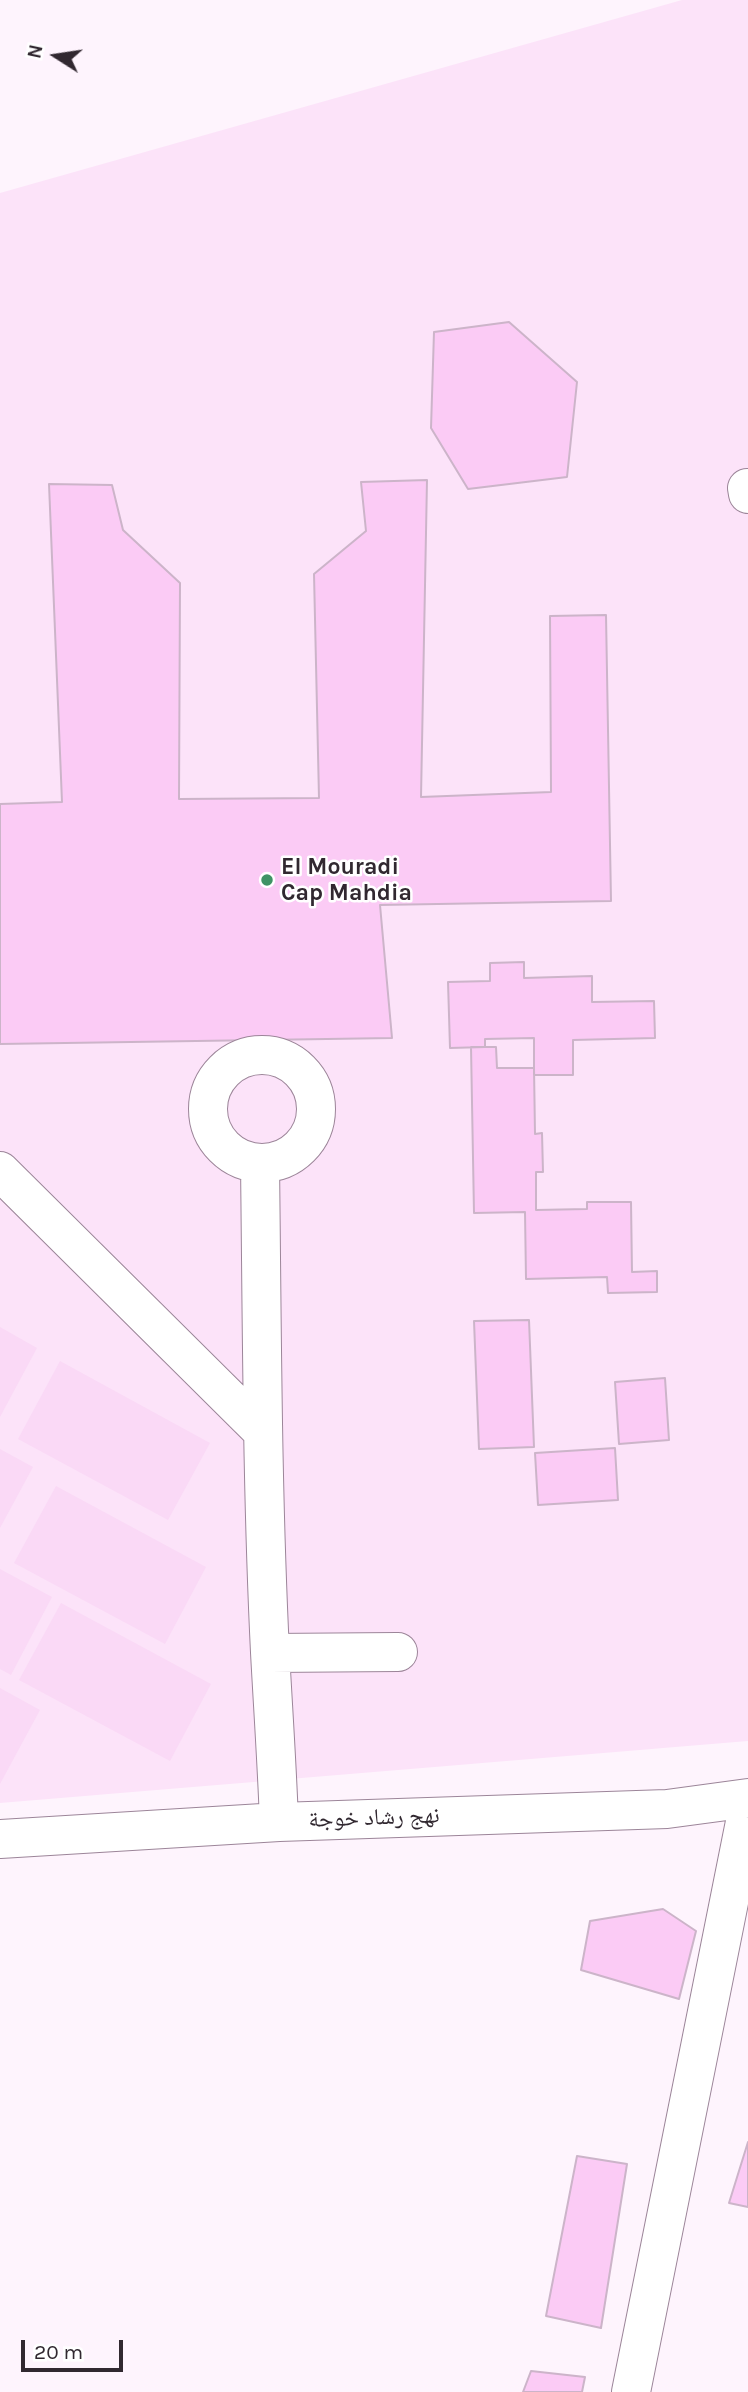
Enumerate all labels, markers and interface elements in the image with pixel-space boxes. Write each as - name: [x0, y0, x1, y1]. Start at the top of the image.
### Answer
- north arrow: [21, 21, 91, 91]
- text: N: [23, 43, 48, 61]
- place label: El Mouradi Cap Mahdia: [281, 853, 412, 907]
- marker: El Mouradi Cap Mahdia: [259, 872, 275, 888]
- street label: نهج رشاد خوجة: [308, 1802, 440, 1834]
- scale bar: [24, 2326, 126, 2370]
- text: 20 m: [34, 2340, 83, 2364]

